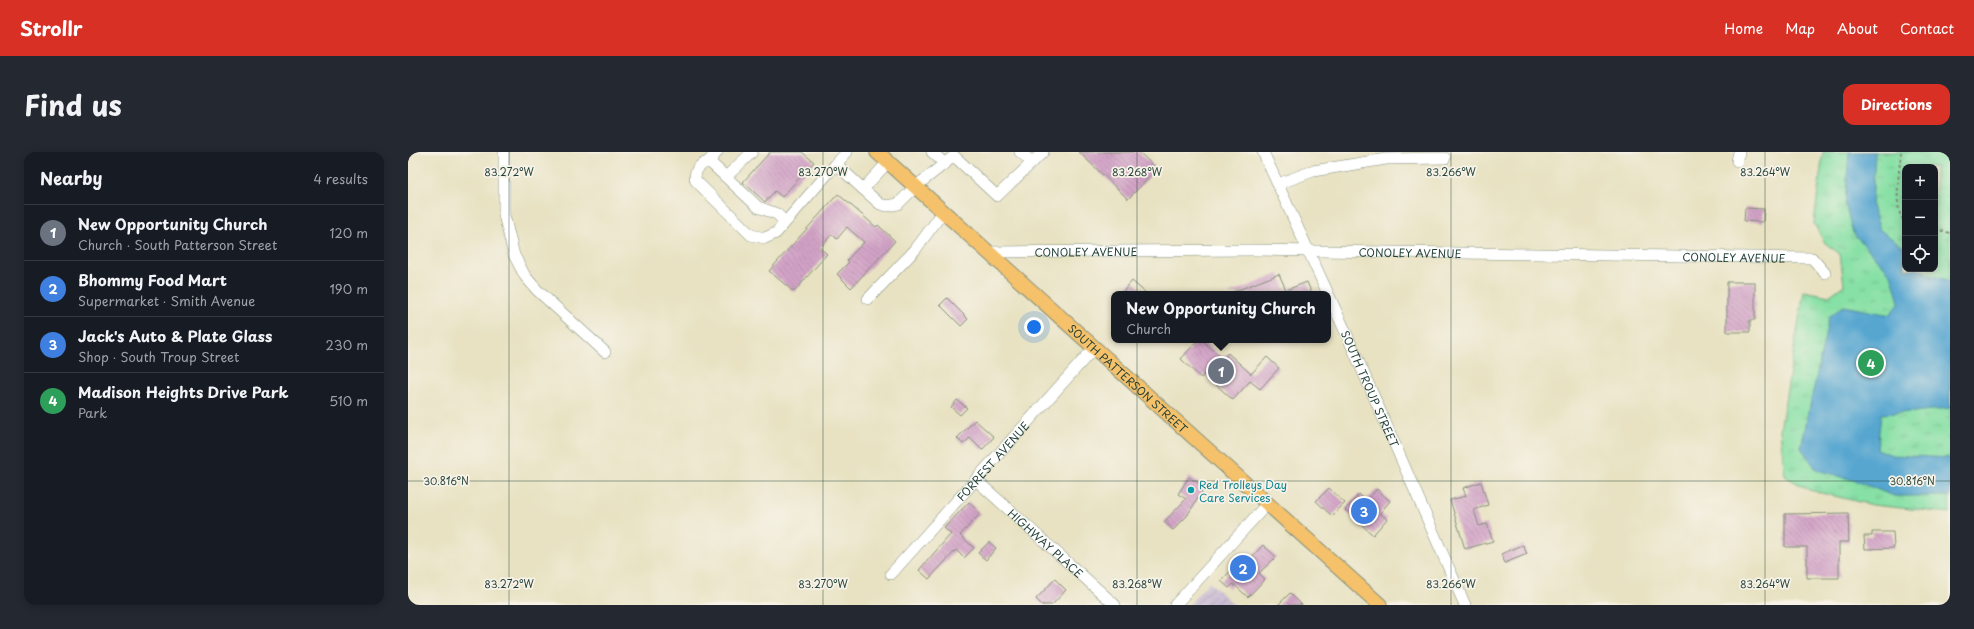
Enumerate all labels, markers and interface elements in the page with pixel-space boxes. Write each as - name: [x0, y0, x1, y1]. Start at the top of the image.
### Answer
- text: Strollr: [20, 14, 83, 42]
- text: Home: [1724, 18, 1763, 39]
- text: Map: [1785, 18, 1815, 39]
- text: About: [1837, 18, 1878, 39]
- text: Contact: [1900, 18, 1954, 39]
- text: Find us: [24, 83, 122, 126]
- button: Directions: [1843, 84, 1950, 125]
- text: 83.272°W: [484, 164, 534, 179]
- text: 83.270°W: [798, 164, 849, 179]
- text: 83.268°W: [1112, 164, 1163, 179]
- text: 83.266°W: [1426, 164, 1477, 179]
- text: 83.264°W: [1740, 164, 1791, 179]
- map controls: [1902, 164, 1938, 272]
- button: +: [1902, 164, 1938, 200]
- text: Nearby: [40, 165, 102, 191]
- text: 4 results: [314, 169, 368, 188]
- button: −: [1902, 200, 1938, 236]
- text: New Opportunity Church: [78, 212, 267, 235]
- text: 1: [50, 223, 56, 242]
- text: 120 m: [329, 223, 368, 242]
- text: Church · South Patterson Street: [78, 235, 277, 254]
- button: locate: [1902, 236, 1938, 272]
- street label: CONOLEY AVENUE: [1034, 242, 1138, 260]
- street label: CONOLEY AVENUE: [1358, 243, 1462, 262]
- street label: CONOLEY AVENUE: [1682, 248, 1786, 266]
- text: Bhommy Food Mart: [78, 268, 227, 291]
- text: 2: [48, 279, 58, 298]
- text: 190 m: [329, 279, 368, 298]
- text: Supermarket · Smith Avenue: [78, 291, 255, 310]
- popup: [1111, 291, 1331, 343]
- text: New Opportunity Church: [1126, 296, 1316, 319]
- your location: [1024, 317, 1044, 337]
- text: Church: [1126, 319, 1171, 338]
- street label: SOUTH PATTERSON STREET: [1065, 320, 1192, 437]
- text: Jack's Auto & Plate Glass: [78, 324, 272, 347]
- street label: SOUTH TROUP STREET: [1337, 327, 1404, 450]
- text: 3: [49, 335, 57, 354]
- text: 230 m: [326, 335, 368, 354]
- text: Shop · South Troup Street: [78, 347, 239, 366]
- pin: 4: [1858, 348, 1884, 378]
- pin: 1: [1208, 356, 1234, 386]
- text: Madison Heights Drive Park: [78, 380, 289, 403]
- text: 4: [49, 391, 57, 410]
- text: 510 m: [329, 391, 368, 410]
- text: Park: [78, 403, 107, 422]
- street label: FORREST AVENUE: [952, 417, 1033, 504]
- text: 30.816°N: [423, 473, 469, 488]
- text: 30.816°N: [1889, 473, 1935, 488]
- place label: Red Trolleys Day Care Services: [1199, 476, 1287, 506]
- marker: Red Trolleys Day Care Services: [1186, 485, 1196, 495]
- pin: 3: [1351, 496, 1377, 526]
- street label: HIGHWAY PLACE: [1004, 504, 1087, 581]
- pin: 2: [1230, 553, 1256, 583]
- text: 83.272°W: [484, 576, 534, 591]
- text: 83.270°W: [798, 576, 849, 591]
- text: 83.268°W: [1112, 576, 1163, 591]
- text: 83.266°W: [1426, 576, 1477, 591]
- text: 83.264°W: [1740, 576, 1791, 591]

